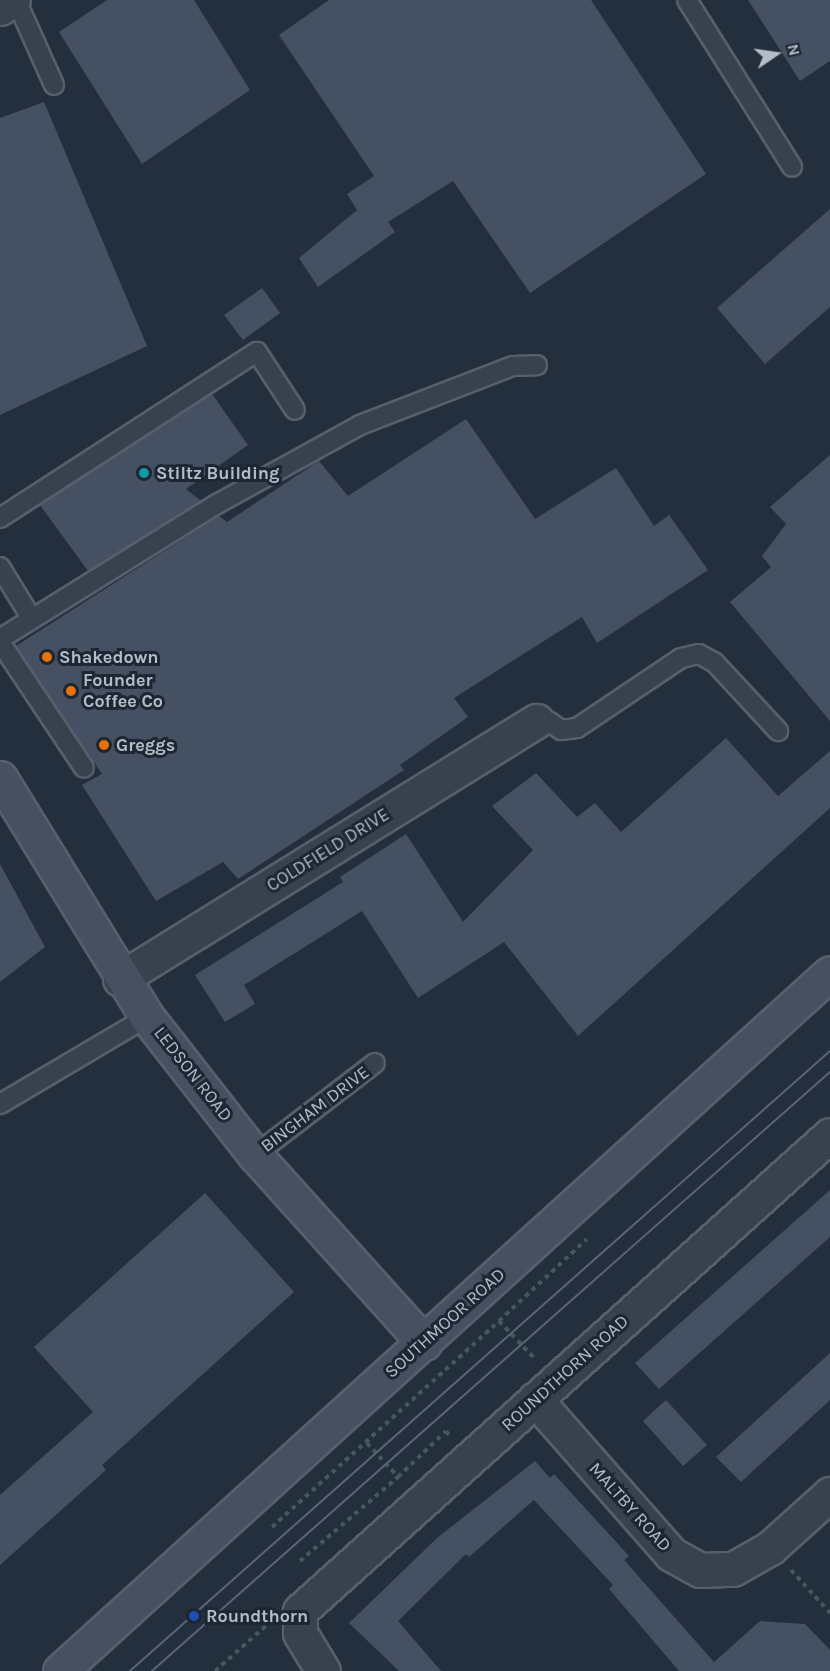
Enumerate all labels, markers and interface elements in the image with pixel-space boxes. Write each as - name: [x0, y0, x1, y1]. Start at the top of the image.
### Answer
- north arrow: [746, 24, 806, 84]
- text: N: [783, 42, 805, 58]
- place label: Stiltz Building: [156, 462, 280, 484]
- marker: Stiltz Building: [137, 466, 151, 480]
- place label: Shakedown: [59, 646, 159, 668]
- marker: Shakedown: [40, 650, 54, 664]
- place label: Founder Coffee Co: [83, 670, 163, 712]
- marker: Founder Coffee Co: [64, 684, 78, 698]
- place label: Greggs: [116, 734, 175, 756]
- marker: Greggs: [97, 738, 111, 752]
- street label: COLDFIELD DRIVE: [263, 804, 393, 896]
- street label: LEDSON ROAD: [149, 1022, 237, 1126]
- street label: BINGHAM DRIVE: [257, 1061, 373, 1157]
- street label: SOUTHMOOR ROAD: [381, 1263, 509, 1383]
- street label: ROUNDTHORN ROAD: [497, 1310, 633, 1436]
- street label: MALTBY ROAD: [584, 1458, 676, 1556]
- place label: Roundthorn: [206, 1605, 308, 1627]
- marker: Roundthorn: [187, 1609, 201, 1623]

